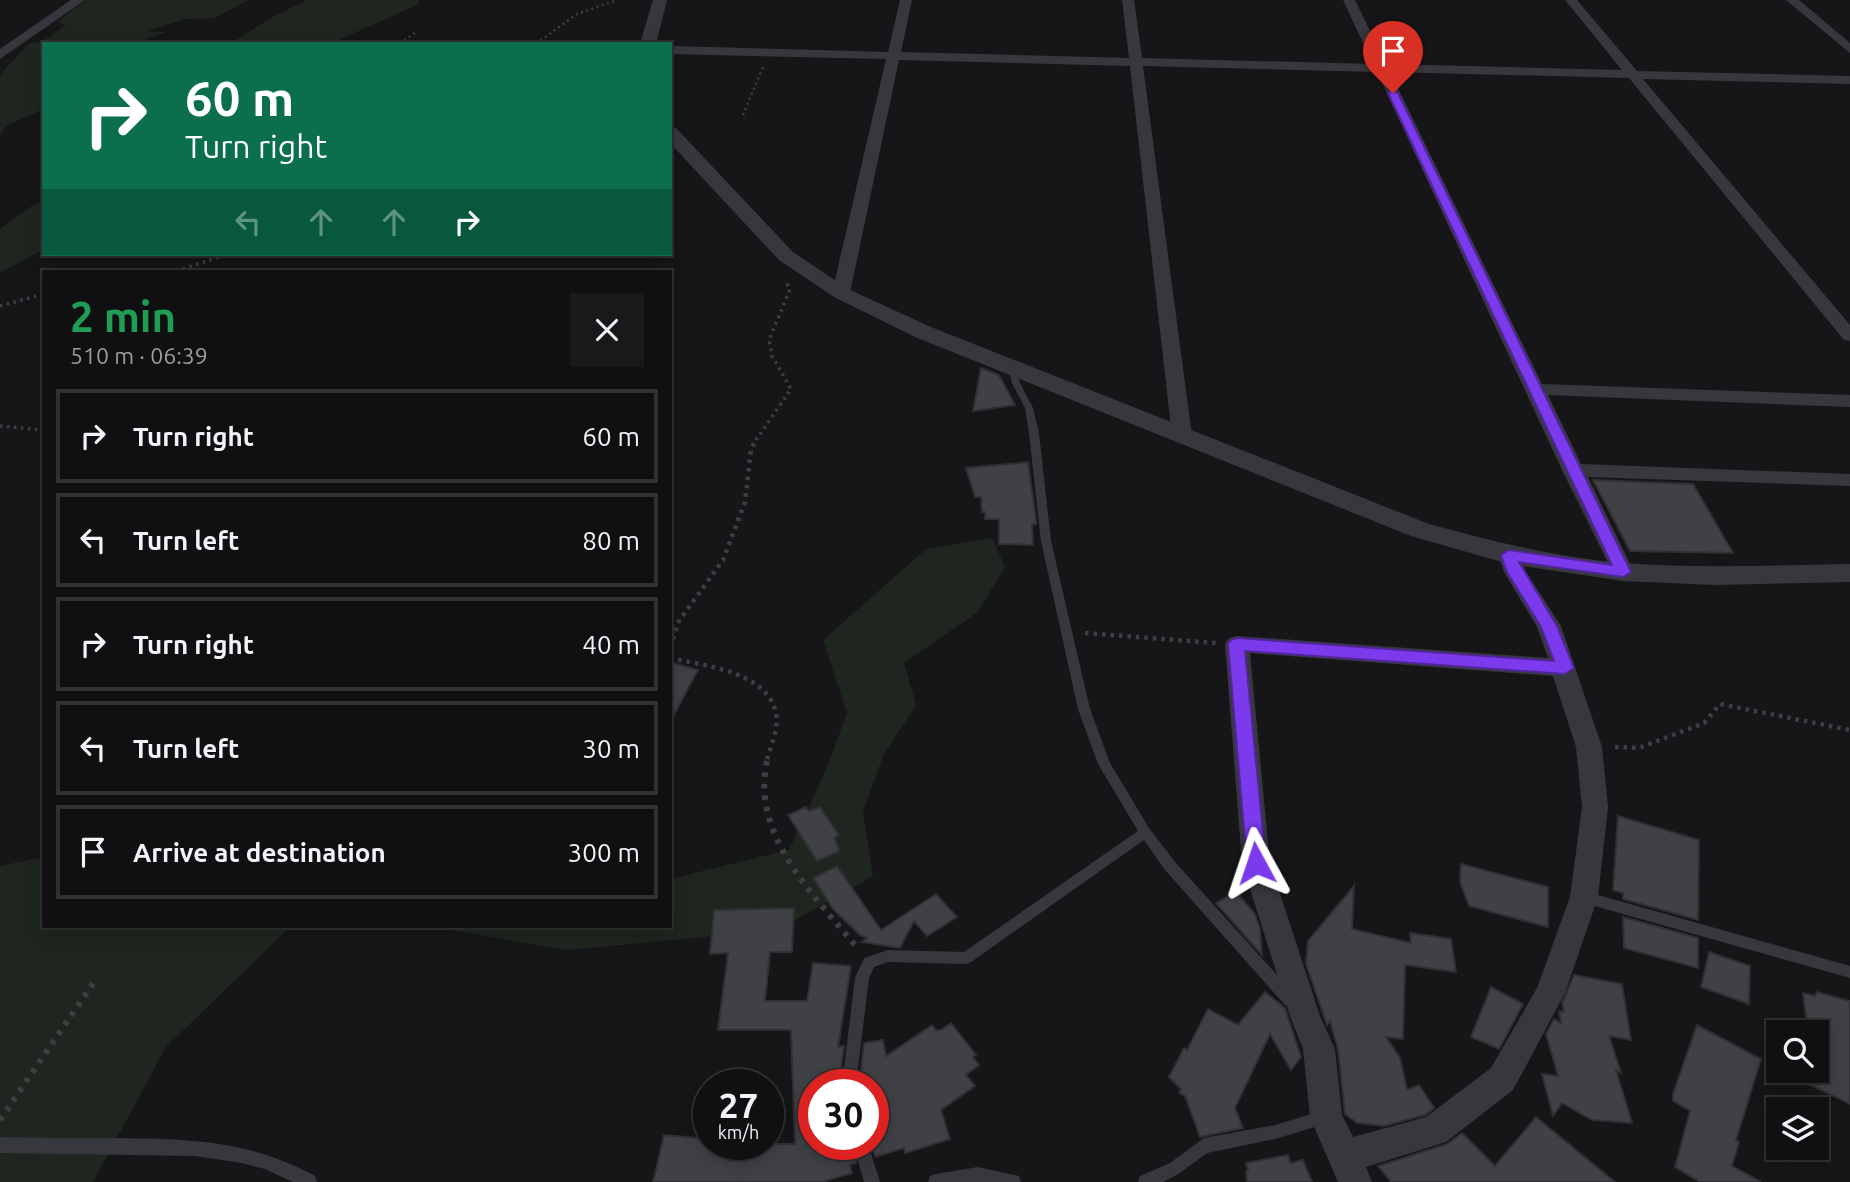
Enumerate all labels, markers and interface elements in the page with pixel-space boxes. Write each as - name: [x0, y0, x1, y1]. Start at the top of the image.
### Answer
- pin: [1363, 21, 1423, 93]
- icon: arrive: [1374, 32, 1412, 70]
- icon: right: [70, 70, 161, 161]
- text: 60 m: [185, 70, 294, 125]
- text: Turn right: [185, 128, 327, 164]
- icon: left: [229, 203, 267, 241]
- icon: ahead: [302, 203, 340, 241]
- icon: ahead: [375, 203, 413, 241]
- icon: right: [448, 203, 486, 241]
- text: 2 min: [70, 293, 176, 340]
- button: close: [570, 293, 644, 367]
- text: 510 m · 06:39: [70, 343, 208, 368]
- icon: right: [74, 417, 112, 455]
- text: Turn right: [133, 422, 254, 451]
- text: 60 m: [582, 422, 640, 451]
- icon: left: [74, 521, 112, 559]
- text: Turn left: [133, 526, 239, 555]
- text: 80 m: [582, 526, 640, 555]
- icon: right: [74, 625, 112, 663]
- text: Turn right: [133, 630, 254, 659]
- text: 40 m: [582, 630, 640, 659]
- icon: left: [74, 729, 112, 767]
- text: Turn left: [133, 734, 239, 763]
- text: 30 m: [582, 734, 640, 763]
- position arrow: [1219, 826, 1293, 900]
- icon: arrive: [74, 833, 112, 871]
- text: Arrive at destination: [133, 838, 386, 867]
- text: 300 m: [568, 838, 640, 867]
- map controls: [1766, 1020, 1829, 1160]
- button: search: [1766, 1020, 1829, 1083]
- speed limit sign: 30: [798, 1069, 889, 1160]
- text: 27: [719, 1085, 758, 1125]
- button: layers: [1766, 1097, 1829, 1160]
- text: km/h: [718, 1122, 759, 1142]

